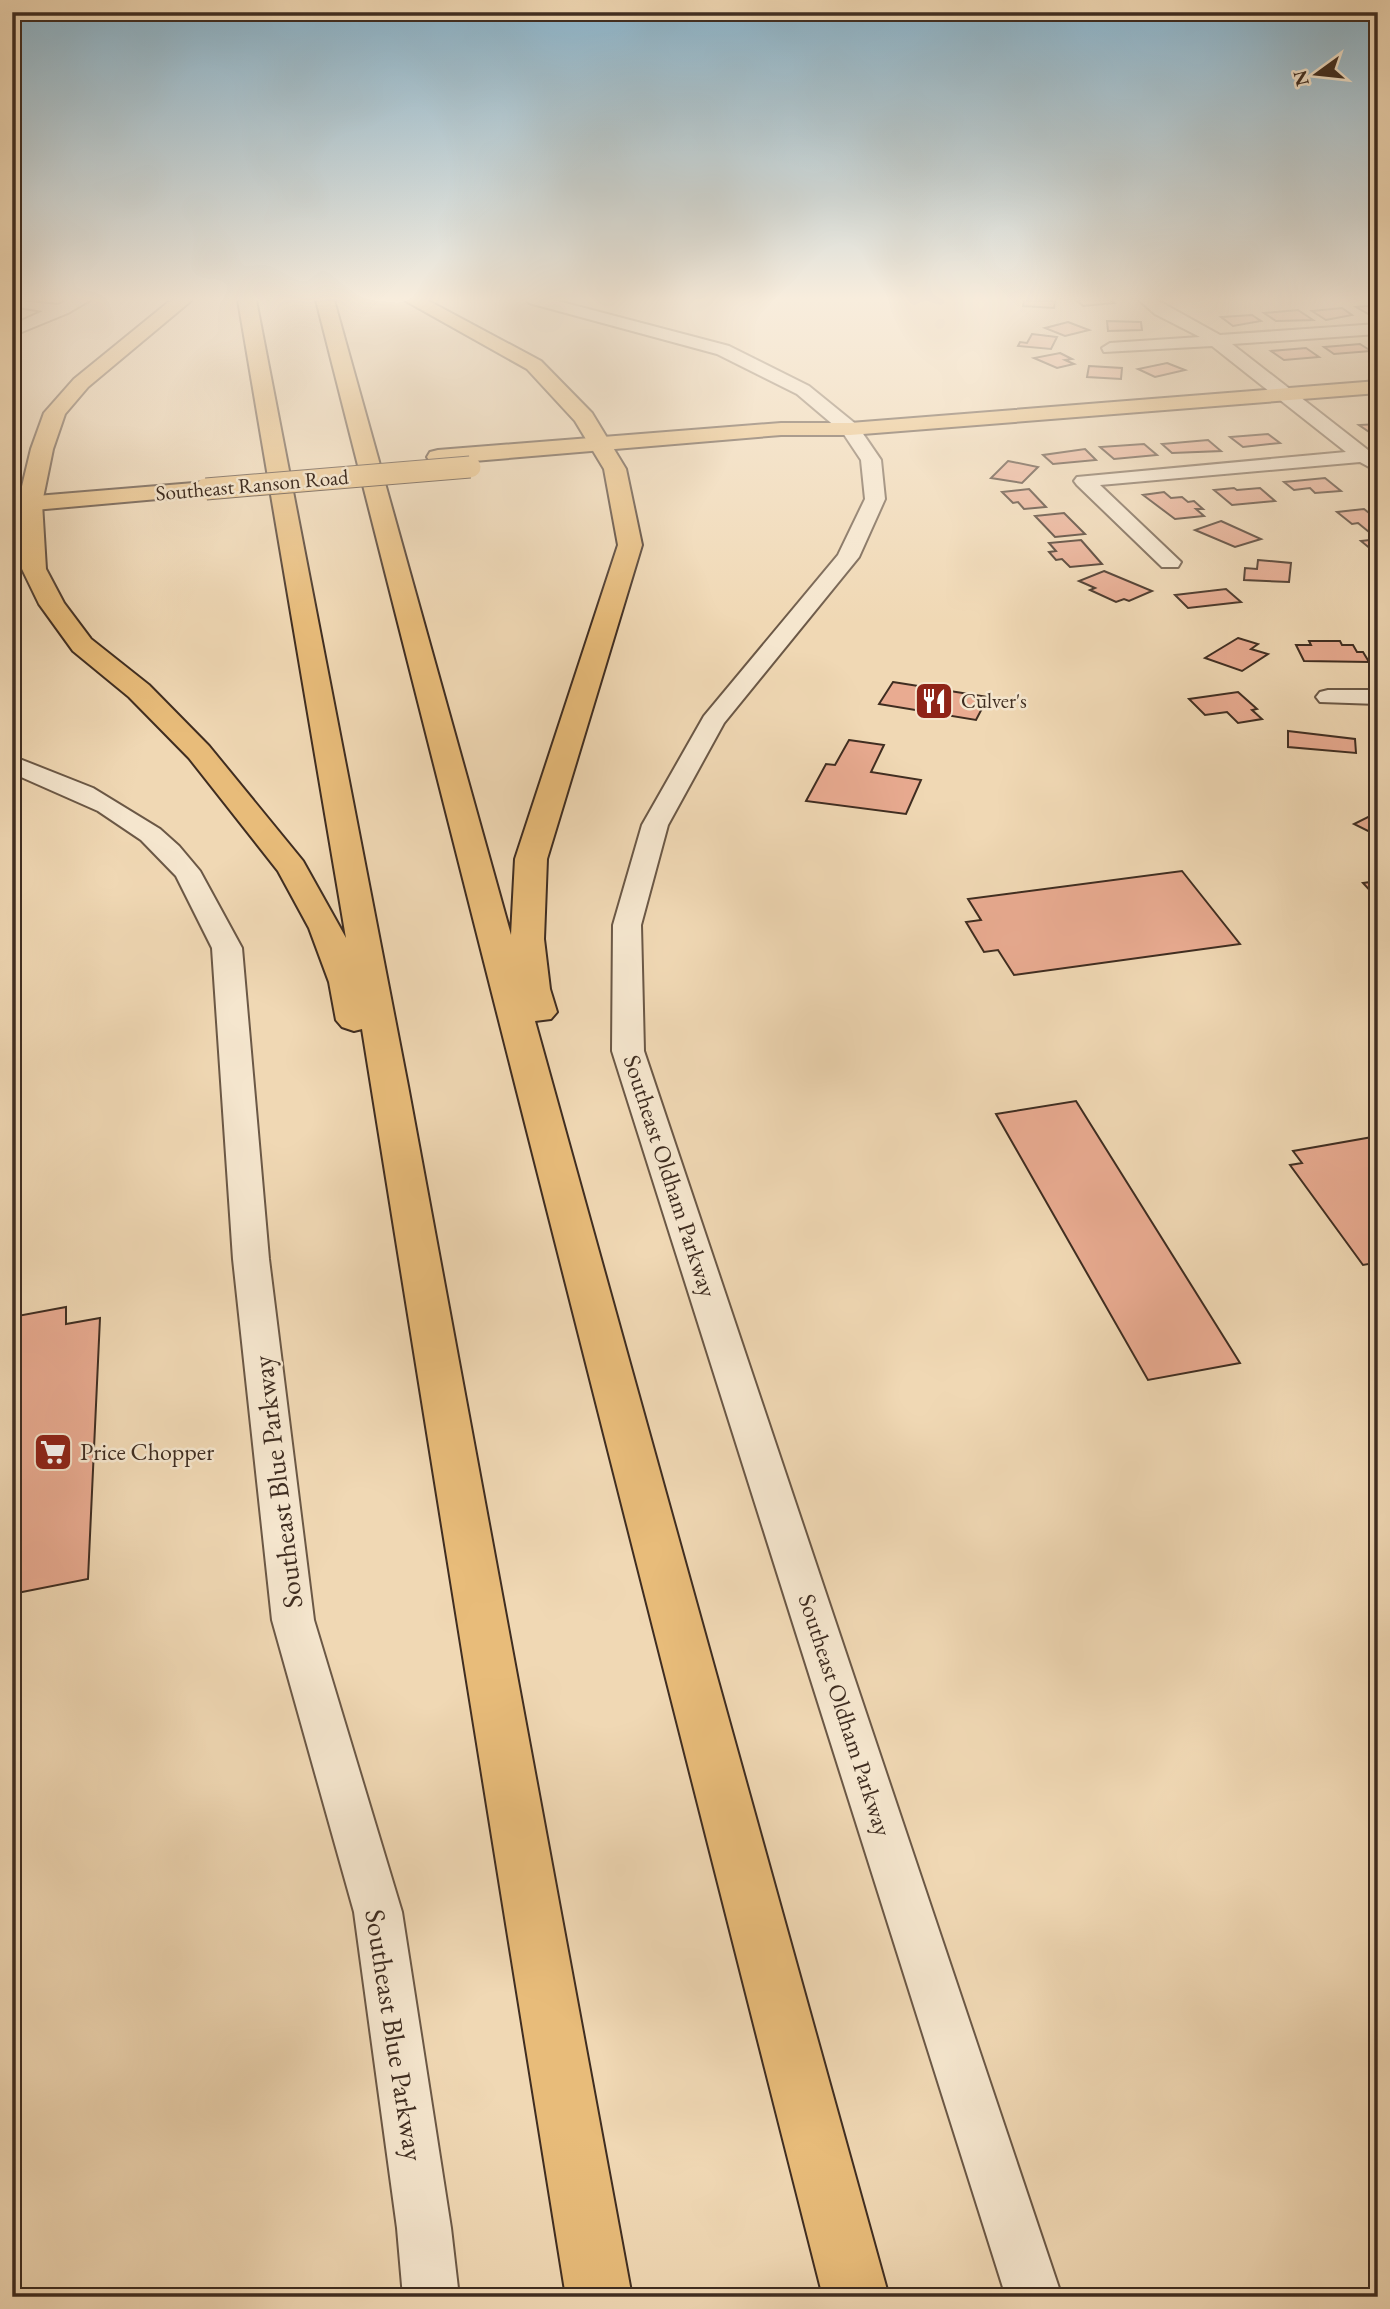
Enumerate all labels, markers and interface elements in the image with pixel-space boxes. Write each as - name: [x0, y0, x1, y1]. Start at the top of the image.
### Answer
- north arrow: [1282, 38, 1352, 108]
- text: N: [1287, 67, 1315, 89]
- street label: Southeast Ranson Road: [154, 463, 350, 506]
- restaurant icon: Culver's: [913, 680, 955, 722]
- place label: Culver's: [961, 687, 1027, 714]
- street label: Southeast Oldham Parkway: [617, 1051, 724, 1301]
- street label: Southeast Blue Parkway: [244, 1353, 310, 1610]
- supermarket icon: Price Chopper: [32, 1431, 74, 1473]
- place label: Price Chopper: [80, 1436, 214, 1467]
- street label: Southeast Oldham Parkway: [792, 1590, 899, 1840]
- street label: Southeast Blue Parkway: [357, 1907, 433, 2164]

